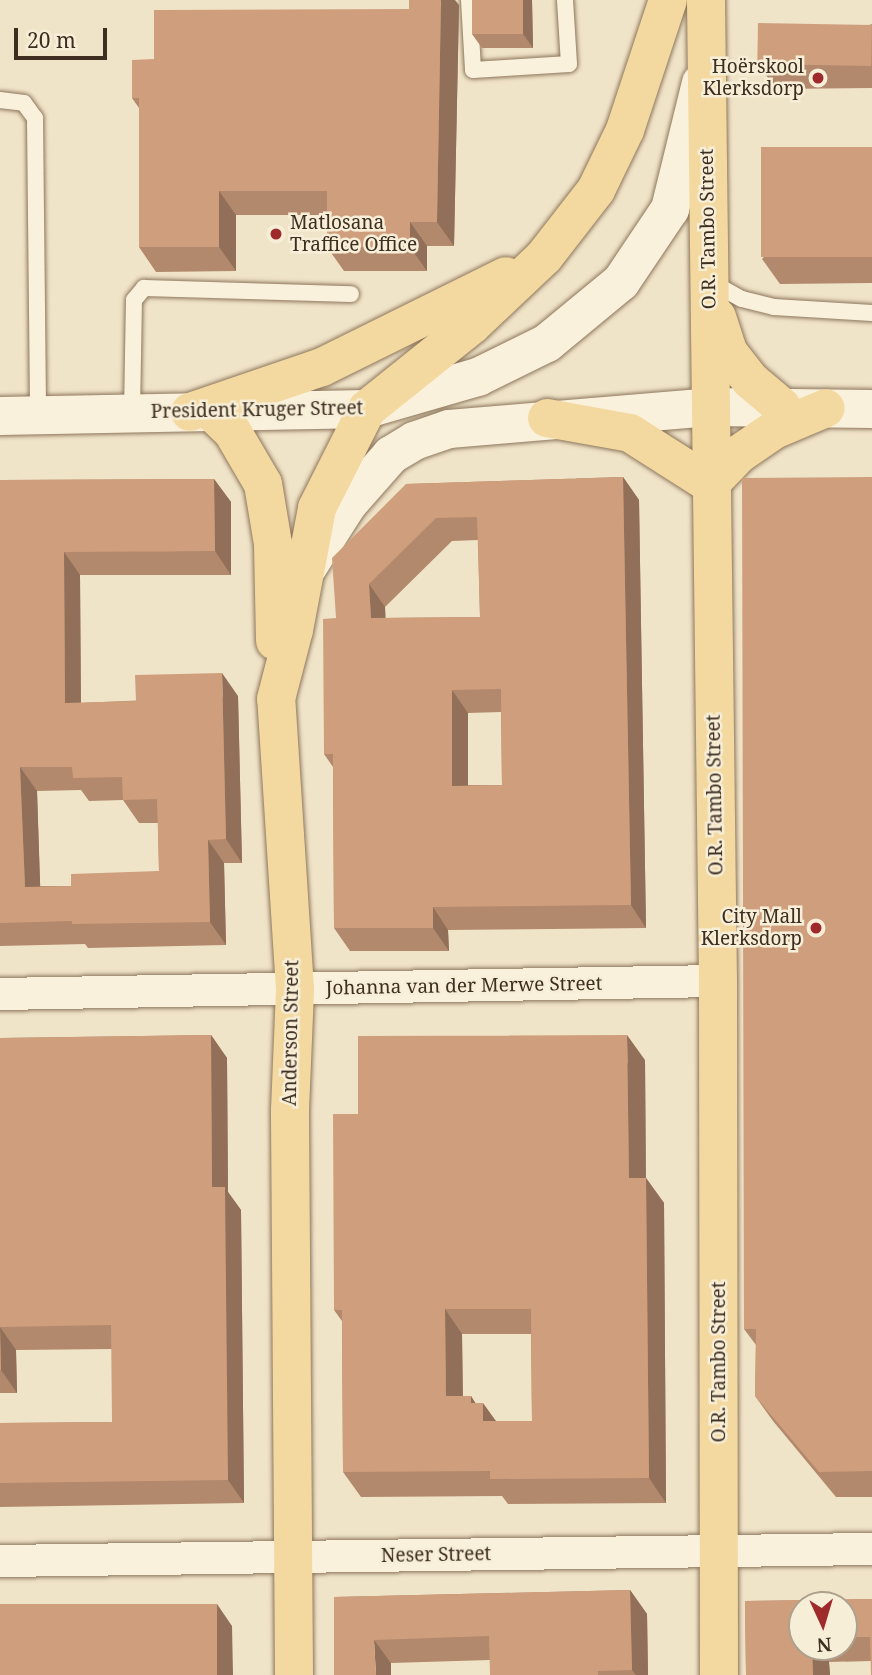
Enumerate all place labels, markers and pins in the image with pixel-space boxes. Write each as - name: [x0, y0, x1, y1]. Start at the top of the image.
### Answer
- place label: Hoërskool Klerksdorp: [703, 56, 804, 100]
- marker: Hoërskool Klerksdorp: [810, 70, 826, 86]
- place label: Matlosana Traffice Office: [290, 212, 417, 256]
- marker: Matlosana Traffice Office: [268, 226, 284, 242]
- place label: City Mall Klerksdorp: [701, 906, 802, 950]
- marker: City Mall Klerksdorp: [808, 920, 824, 936]

